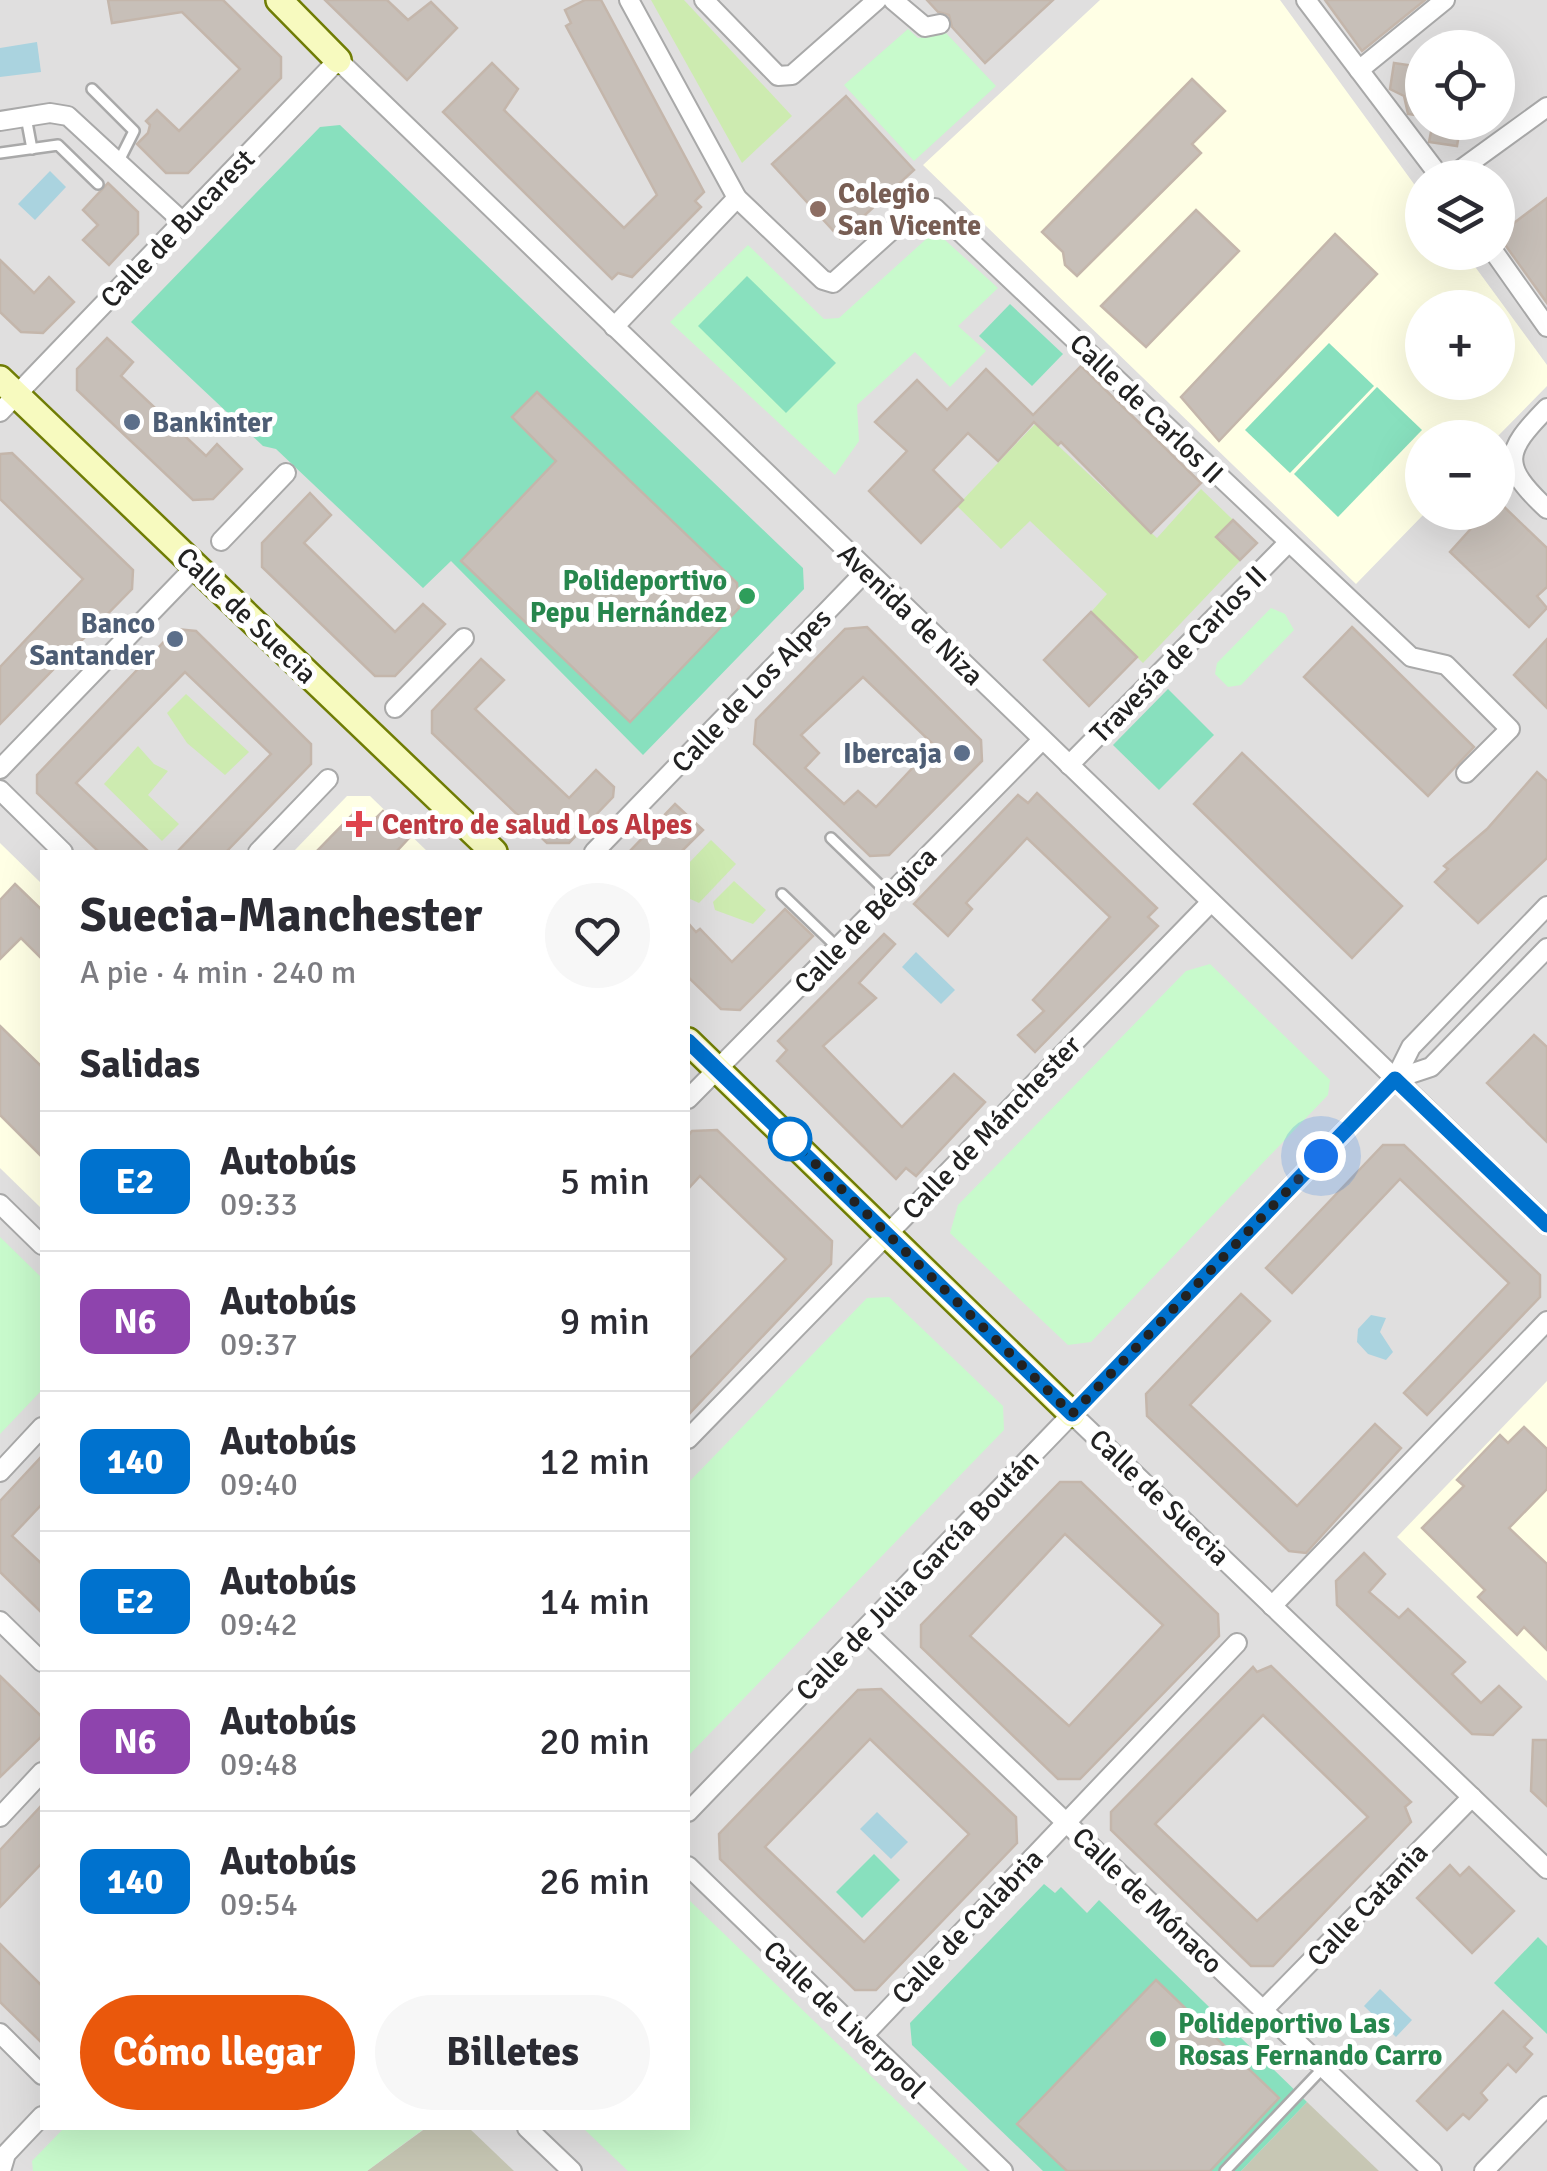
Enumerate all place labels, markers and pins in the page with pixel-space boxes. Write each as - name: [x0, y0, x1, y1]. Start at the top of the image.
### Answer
- place label: Colegio San Vicente: [838, 177, 981, 243]
- marker: Colegio San Vicente: [807, 198, 829, 220]
- place label: Bankinter: [152, 406, 273, 440]
- marker: Bankinter: [121, 411, 143, 433]
- place label: Polideportivo Pepu Hernández: [530, 564, 727, 630]
- marker: Polideportivo Pepu Hernández: [736, 585, 758, 607]
- place label: Banco Santander: [29, 607, 156, 673]
- marker: Banco Santander: [164, 628, 186, 650]
- place label: Ibercaja: [843, 737, 942, 771]
- marker: Ibercaja: [951, 742, 973, 764]
- place label: Centro de salud Los Alpes: [382, 808, 692, 842]
- marker: Centro de salud Los Alpes: [346, 811, 372, 837]
- unlabelled marker: [769, 1118, 811, 1160]
- place label: Polideportivo Las Rosas Fernando Carro: [1178, 2007, 1442, 2073]
- marker: Polideportivo Las Rosas Fernando Carro: [1147, 2028, 1169, 2050]

